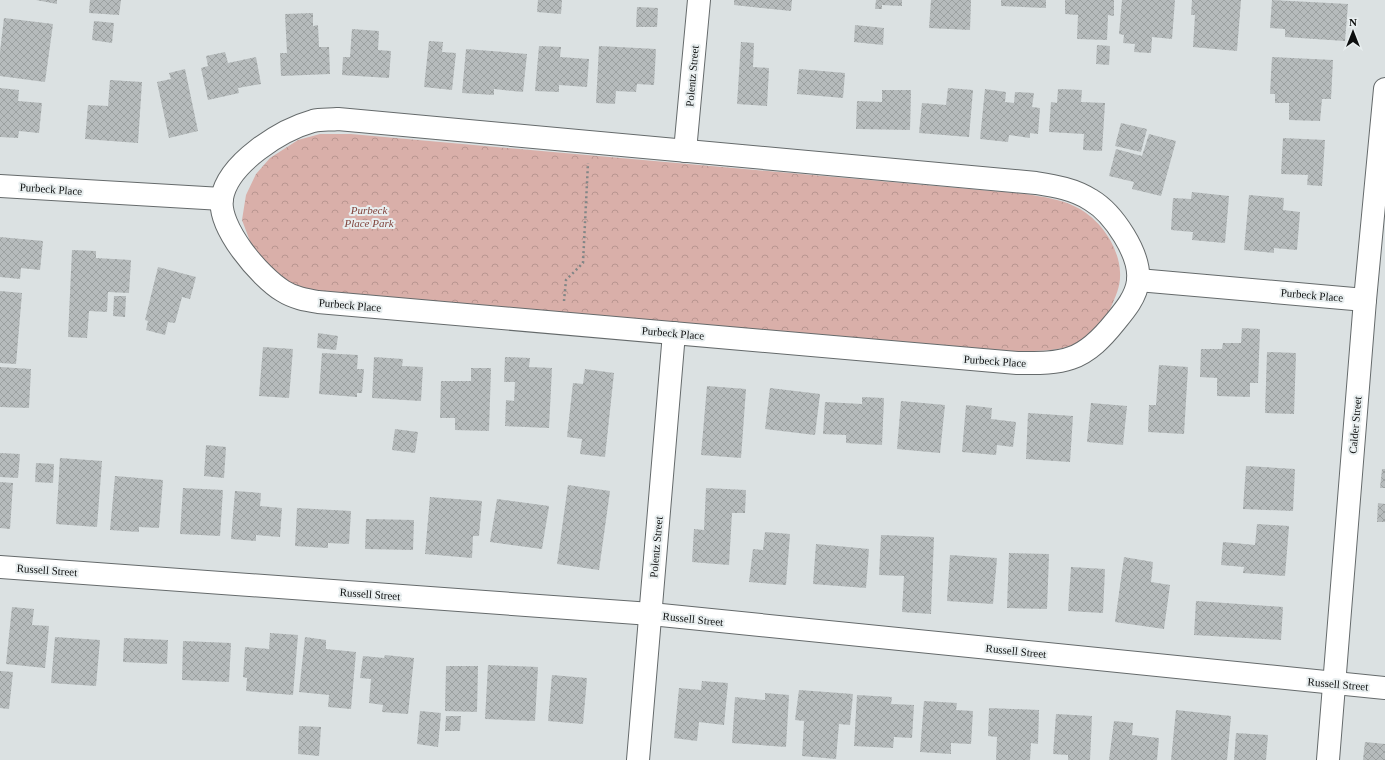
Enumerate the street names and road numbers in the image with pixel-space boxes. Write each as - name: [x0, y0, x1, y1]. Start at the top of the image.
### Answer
- street label: Polentz Street: [683, 45, 701, 107]
- street label: Purbeck Place: [19, 181, 83, 197]
- street label: Purbeck Place: [1280, 286, 1344, 304]
- street label: Purbeck Place: [318, 296, 382, 314]
- street label: Purbeck Place: [641, 324, 705, 342]
- street label: Purbeck Place: [963, 353, 1027, 369]
- street label: Calder Street: [1347, 396, 1363, 454]
- street label: Polentz Street: [647, 516, 665, 578]
- street label: Russell Street: [16, 562, 78, 578]
- street label: Russell Street: [339, 586, 401, 602]
- street label: Russell Street: [662, 610, 724, 628]
- street label: Russell Street: [985, 642, 1047, 660]
- street label: Russell Street: [1307, 675, 1369, 693]

